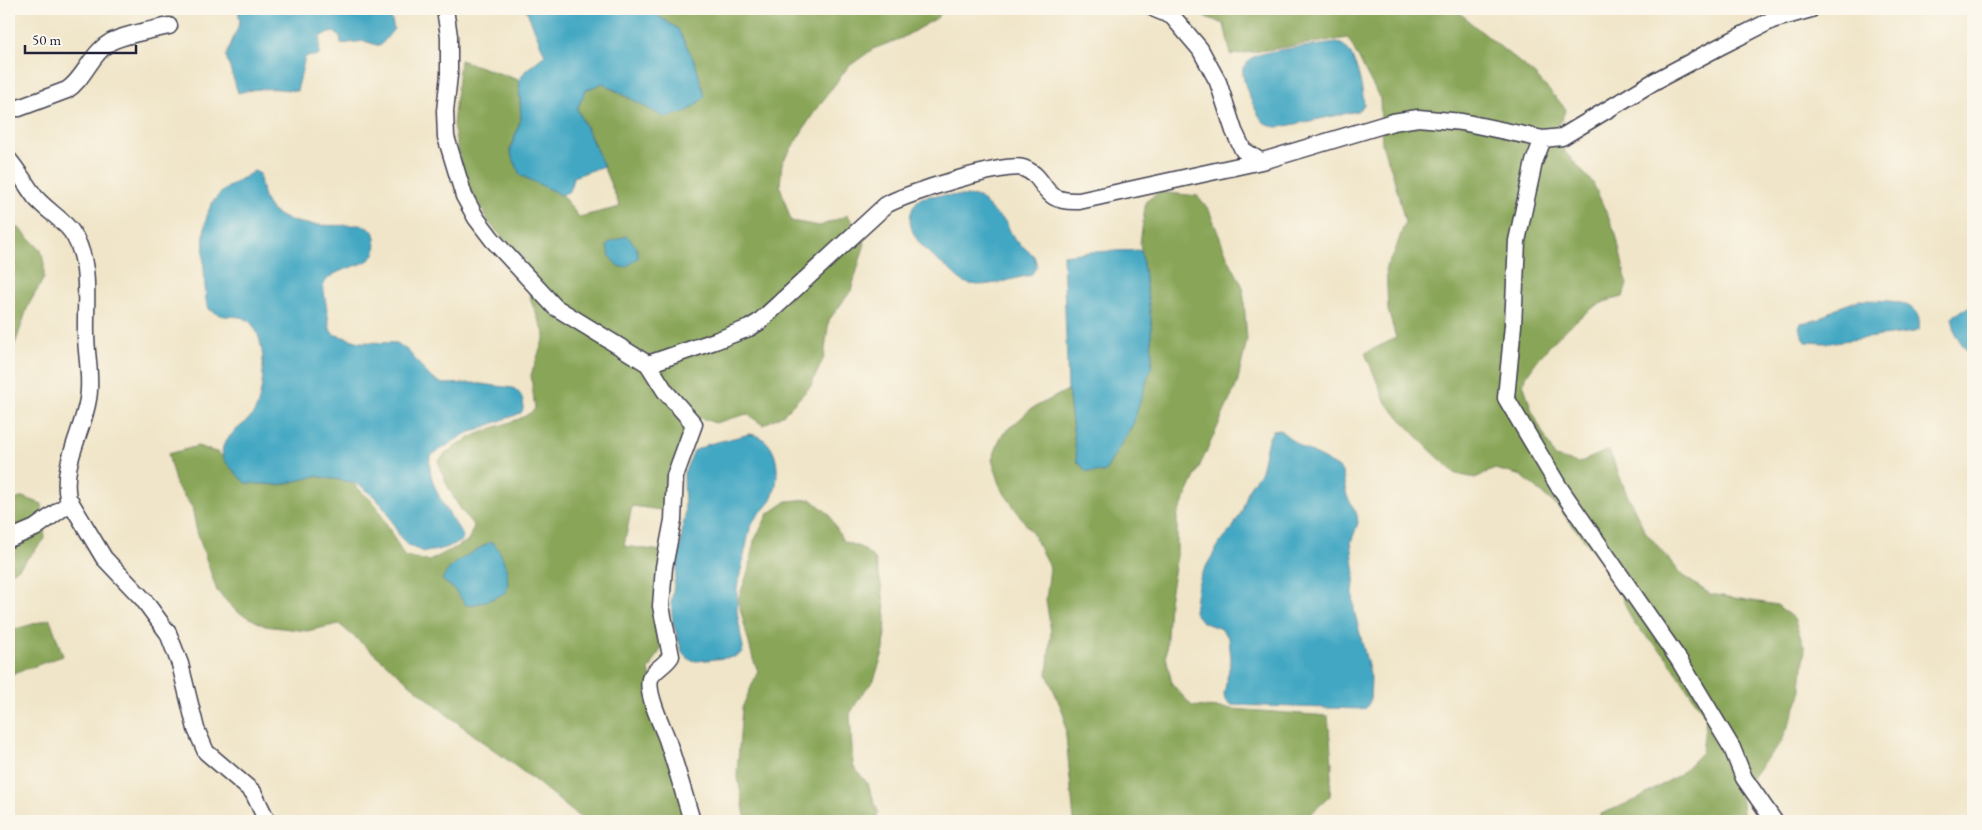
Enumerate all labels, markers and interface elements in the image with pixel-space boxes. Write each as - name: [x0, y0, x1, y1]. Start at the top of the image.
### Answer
- scale bar: [25, 22, 136, 54]
- text: 50 m: [32, 30, 61, 49]

